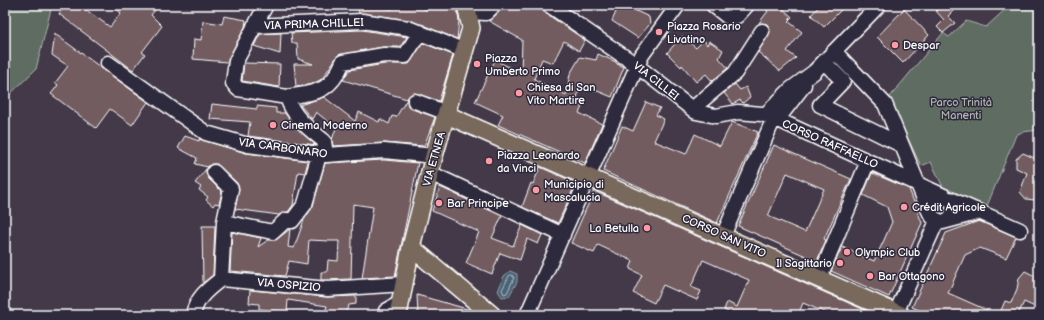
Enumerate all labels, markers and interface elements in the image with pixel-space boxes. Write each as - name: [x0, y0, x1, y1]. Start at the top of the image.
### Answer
- street label: VIA PRIMA CHILLEI: [264, 16, 365, 32]
- place label: Piazza Rosario Livatino: [667, 20, 741, 46]
- marker: Piazza Rosario Livatino: [654, 27, 664, 37]
- place label: Despar: [903, 39, 940, 52]
- marker: Despar: [890, 40, 900, 50]
- place label: Piazza Umberto Primo: [485, 52, 560, 78]
- marker: Piazza Umberto Primo: [472, 59, 482, 69]
- street label: VIA CILLEI: [631, 59, 682, 103]
- place label: Chiesa di San Vito Martire: [527, 81, 595, 107]
- marker: Chiesa di San Vito Martire: [514, 88, 524, 98]
- park label: Parco Trinità Manenti: [930, 96, 992, 122]
- street label: CORSO RAFFAELLO: [780, 117, 880, 171]
- place label: Cinema Moderno: [281, 119, 367, 132]
- marker: Cinema Moderno: [268, 120, 278, 130]
- street label: VIA ETNEA: [420, 130, 448, 188]
- street label: VIA CARBONARO: [238, 135, 328, 161]
- place label: Piazza Leonardo da Vinci: [497, 149, 580, 175]
- marker: Piazza Leonardo da Vinci: [484, 156, 494, 166]
- place label: Municipio di Mascalucia: [544, 178, 604, 204]
- marker: Municipio di Mascalucia: [531, 185, 541, 195]
- place label: Bar Principe: [447, 197, 509, 210]
- marker: Bar Principe: [434, 198, 444, 208]
- place label: Crédit Agricole: [912, 201, 986, 214]
- marker: Crédit Agricole: [899, 202, 909, 212]
- street label: CORSO SAN VITO: [680, 212, 768, 260]
- place label: La Betulla: [589, 222, 639, 235]
- marker: La Betulla: [642, 223, 652, 233]
- place label: Olympic Club: [855, 246, 920, 259]
- marker: Olympic Club: [842, 247, 852, 257]
- place label: Il Sagittario: [776, 257, 832, 270]
- marker: Il Sagittario: [835, 258, 845, 268]
- place label: Bar Ottagono: [878, 270, 945, 283]
- marker: Bar Ottagono: [865, 271, 875, 281]
- street label: VIA OSPIZIO: [257, 276, 321, 294]

